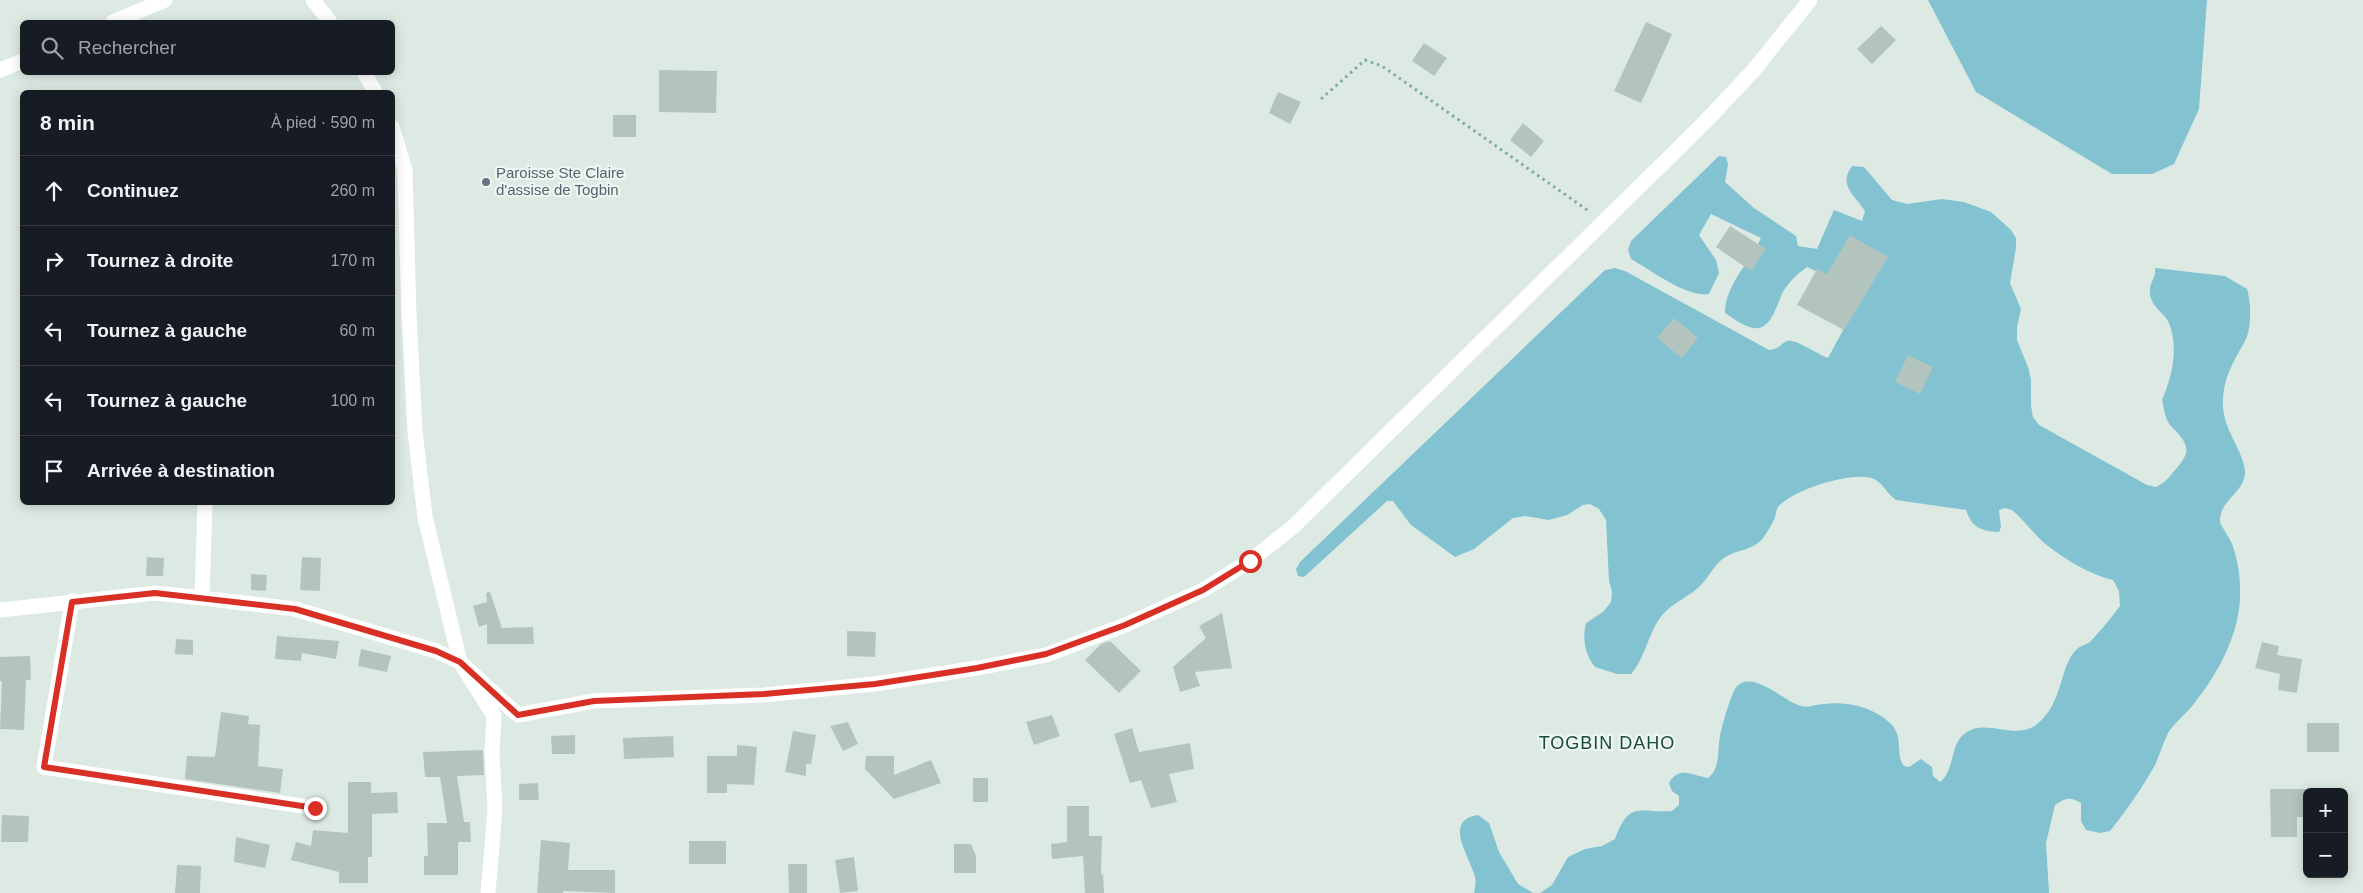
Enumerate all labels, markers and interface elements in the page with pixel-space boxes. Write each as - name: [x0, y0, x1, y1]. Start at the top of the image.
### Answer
- search box: [20, 20, 395, 75]
- icon: search: [38, 34, 66, 62]
- text: Rechercher: [78, 37, 176, 58]
- text: 8 min: [40, 111, 95, 134]
- text: À pied · 590 m: [271, 114, 375, 131]
- place label: Paroisse Ste Claire d'assise de Togbin: [496, 164, 624, 198]
- marker: Paroisse Ste Claire d'assise de Togbin: [480, 176, 492, 188]
- icon: ahead: [40, 177, 68, 205]
- text: Continuez: [87, 180, 179, 201]
- text: 260 m: [331, 182, 375, 199]
- icon: right: [40, 247, 68, 275]
- text: Tournez à droite: [87, 250, 233, 271]
- text: 170 m: [331, 252, 375, 269]
- icon: left: [40, 317, 68, 345]
- text: Tournez à gauche: [87, 320, 247, 341]
- text: 60 m: [339, 322, 375, 339]
- icon: left: [40, 387, 68, 415]
- text: Tournez à gauche: [87, 390, 247, 411]
- text: 100 m: [331, 392, 375, 409]
- icon: arrive: [40, 457, 68, 485]
- text: Arrivée à destination: [87, 460, 275, 481]
- route start: [1239, 550, 1262, 573]
- district label: TOGBIN DAHO: [1539, 733, 1675, 753]
- map controls: [2303, 788, 2348, 878]
- button: +: [2303, 788, 2348, 833]
- route end: [304, 797, 327, 820]
- button: −: [2303, 833, 2348, 878]

